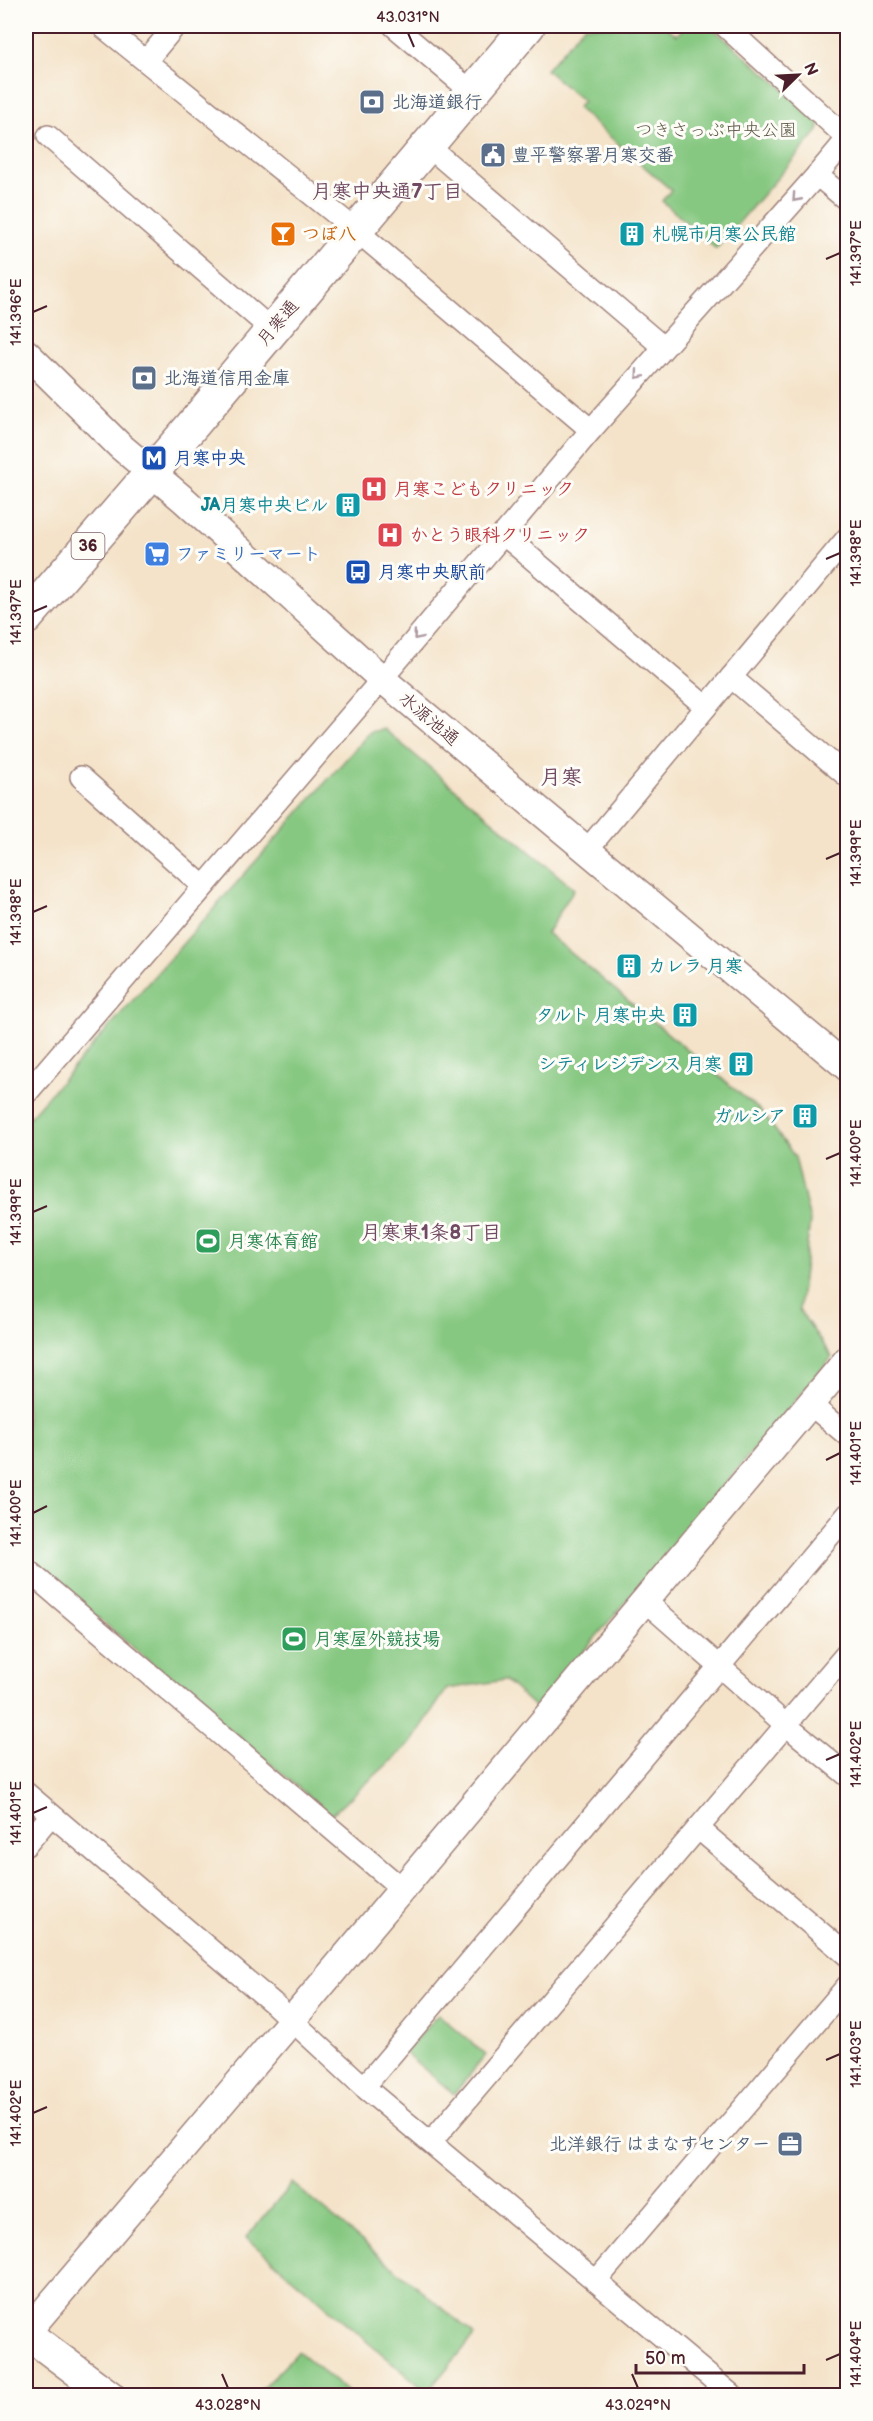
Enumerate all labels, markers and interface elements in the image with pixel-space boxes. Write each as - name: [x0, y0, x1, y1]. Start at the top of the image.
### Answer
- text: 43.031°N: [376, 8, 440, 27]
- north arrow: [768, 45, 828, 105]
- text: N: [799, 60, 821, 79]
- bank icon: 北海道銀行: [357, 87, 387, 117]
- place label: 北海道銀行: [392, 92, 482, 113]
- park label: つきさっぷ中央公園: [635, 120, 797, 141]
- public building icon: 豊平警察署月寒交番: [478, 140, 508, 170]
- place label: 豊平警察署月寒交番: [512, 145, 674, 166]
- district label: 月寒中央通7丁目: [311, 180, 463, 204]
- one-way arrow: [792, 192, 803, 202]
- bar icon: つぼ八: [268, 219, 298, 249]
- building icon: 札幌市月寒公民館: [617, 219, 647, 249]
- text: 141.397°E: [847, 220, 866, 286]
- place label: つぼ八: [302, 224, 356, 245]
- place label: 札幌市月寒公民館: [652, 224, 796, 245]
- text: 141.396°E: [7, 278, 26, 346]
- street label: 月寒通: [253, 296, 303, 350]
- bank icon: 北海道信用金庫: [129, 363, 159, 393]
- place label: 北海道信用金庫: [164, 368, 290, 389]
- one-way arrow: [635, 368, 646, 379]
- metro station icon: 月寒中央: [139, 443, 169, 473]
- place label: 月寒中央: [174, 448, 246, 469]
- hospital icon: 月寒こどもクリニック: [359, 474, 389, 504]
- place label: 月寒こどもクリニック: [394, 479, 574, 500]
- building icon: JA月寒中央ビル: [333, 490, 363, 520]
- place label: JA月寒中央ビル: [201, 495, 328, 516]
- text: 141.398°E: [847, 519, 866, 587]
- hospital icon: かとう眼科クリニック: [375, 520, 405, 550]
- place label: かとう眼科クリニック: [410, 525, 590, 546]
- road number: 36: [72, 533, 104, 559]
- supermarket icon: ファミリーマート: [142, 539, 172, 569]
- place label: ファミリーマート: [176, 544, 321, 565]
- bus stop icon: 月寒中央駅前: [343, 557, 373, 587]
- place label: 月寒中央駅前: [378, 562, 486, 583]
- text: 141.397°E: [7, 579, 26, 645]
- one-way arrow: [414, 629, 425, 640]
- street label: 水源池通: [395, 688, 463, 750]
- district label: 月寒: [540, 765, 582, 790]
- text: 141.399°E: [847, 819, 866, 887]
- text: 141.398°E: [7, 878, 26, 946]
- building icon: カレラ 月寒: [614, 951, 644, 981]
- place label: カレラ 月寒: [648, 956, 743, 977]
- building icon: タルト 月寒中央: [670, 1000, 700, 1030]
- place label: タルト 月寒中央: [536, 1005, 666, 1026]
- building icon: シティレジデンス 月寒: [726, 1049, 756, 1079]
- place label: シティレジデンス 月寒: [538, 1054, 722, 1075]
- building icon: ガルシア: [790, 1101, 820, 1131]
- place label: ガルシア: [714, 1106, 786, 1127]
- text: 141.400°E: [847, 1119, 866, 1187]
- text: 141.399°E: [7, 1178, 26, 1246]
- district label: 月寒東1条8丁目: [361, 1221, 501, 1245]
- sports icon: 月寒体育館: [193, 1226, 223, 1256]
- place label: 月寒体育館: [228, 1231, 318, 1252]
- text: 141.401°E: [847, 1421, 866, 1485]
- text: 141.400°E: [7, 1479, 26, 1547]
- sports icon: 月寒屋外競技場: [279, 1624, 309, 1654]
- place label: 月寒屋外競技場: [314, 1629, 440, 1650]
- text: 141.402°E: [847, 1720, 866, 1787]
- text: 141.401°E: [7, 1781, 26, 1845]
- text: 141.403°E: [847, 2020, 866, 2088]
- text: 141.402°E: [7, 2079, 26, 2146]
- office icon: 北洋銀行 はまなすセンター: [775, 2129, 805, 2159]
- place label: 北洋銀行 はまなすセンター: [549, 2134, 770, 2155]
- text: 141.404°E: [847, 2320, 866, 2388]
- scale bar: [636, 2337, 804, 2375]
- text: 50 m: [645, 2348, 686, 2369]
- text: 43.028°N: [195, 2396, 261, 2415]
- text: 43.029°N: [605, 2396, 671, 2415]

